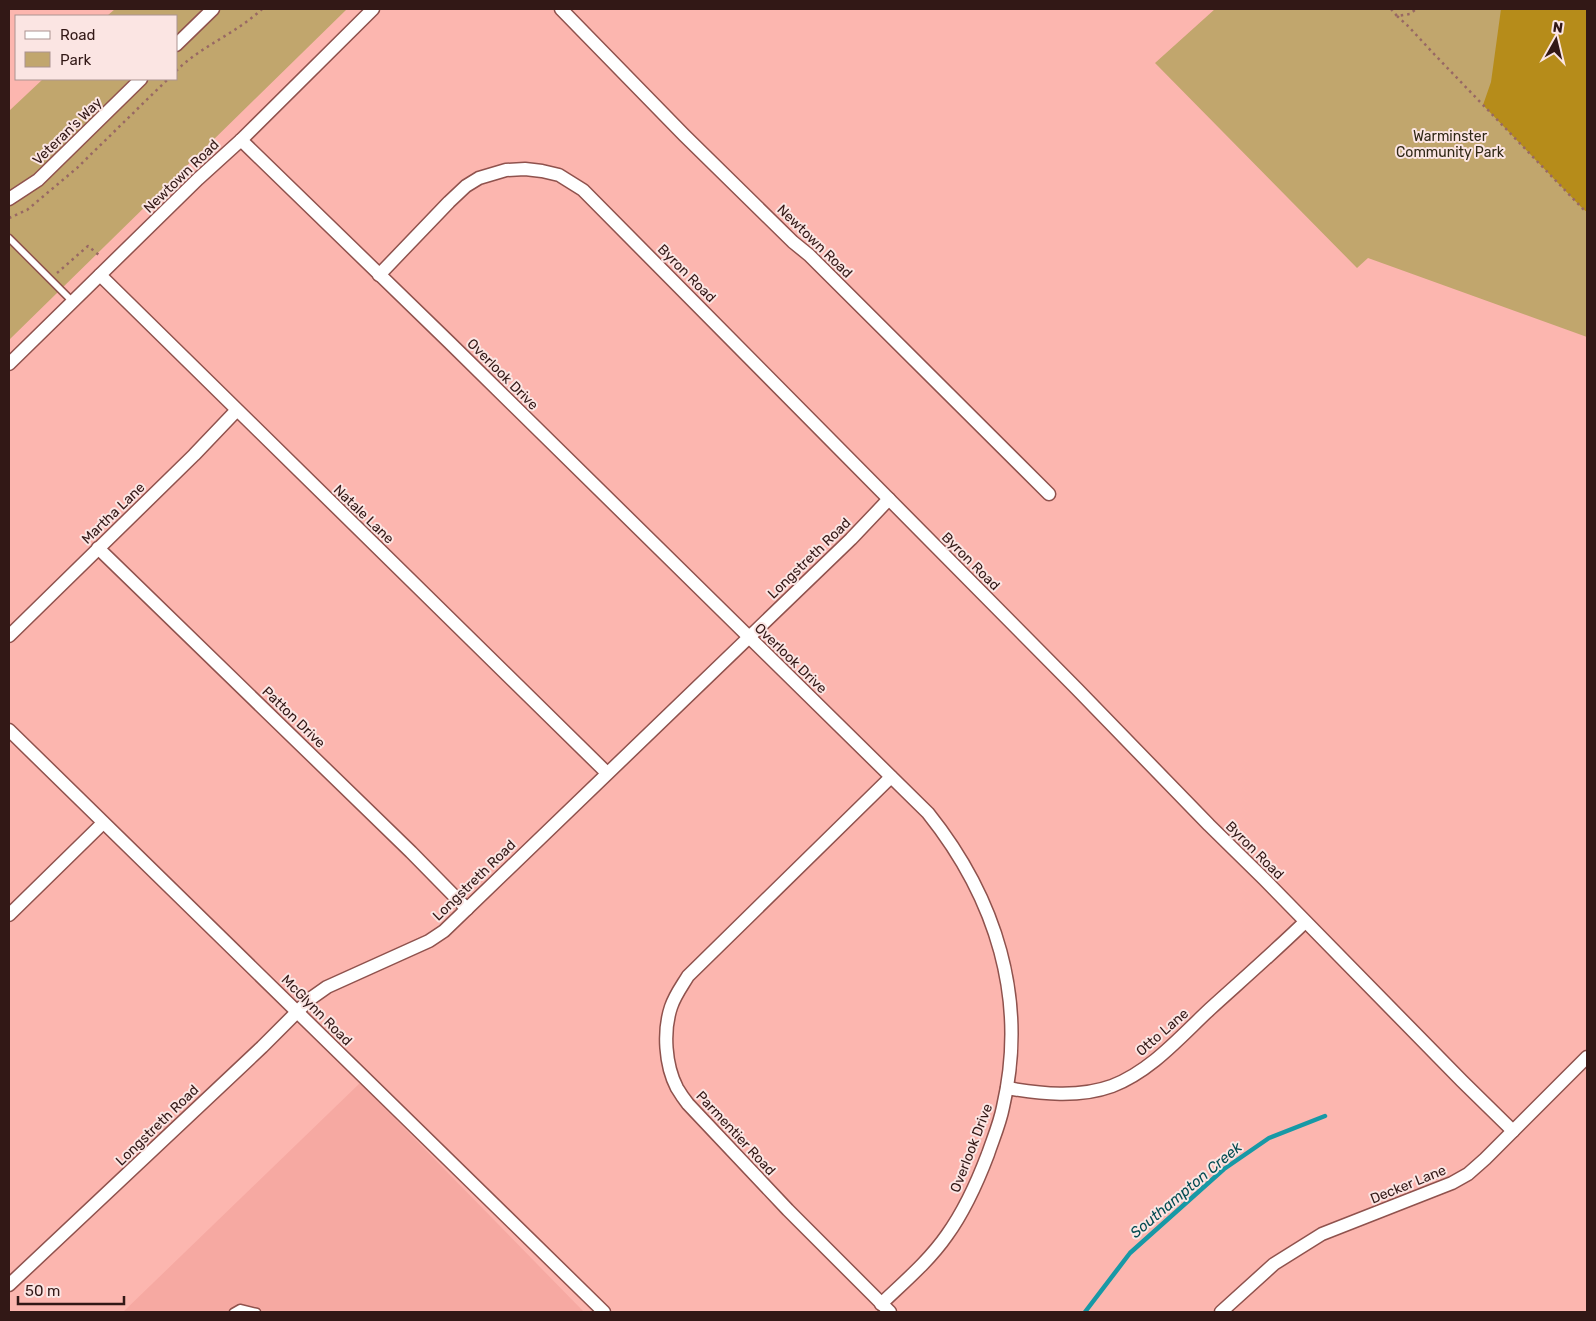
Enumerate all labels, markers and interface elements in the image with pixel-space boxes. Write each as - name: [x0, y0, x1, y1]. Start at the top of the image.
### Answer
- legend: [15, 15, 178, 80]
- north arrow: [1531, 15, 1581, 65]
- text: N: [1552, 19, 1564, 37]
- text: Road: [60, 26, 96, 44]
- text: Park: [60, 51, 91, 69]
- street label: Veteran's Way: [29, 94, 106, 169]
- park label: Warminster Community Park: [1396, 128, 1505, 161]
- street label: Newtown Road: [140, 136, 223, 217]
- street label: Newtown Road: [773, 201, 856, 282]
- street label: Byron Road: [654, 241, 719, 306]
- street label: Overlook Drive: [463, 335, 542, 414]
- street label: Martha Lane: [78, 479, 149, 548]
- street label: Natale Lane: [330, 481, 397, 547]
- street label: Longstreth Road: [764, 514, 854, 602]
- street label: Byron Road: [938, 529, 1003, 594]
- street label: Overlook Drive: [751, 620, 830, 697]
- street label: Patton Drive: [259, 683, 329, 752]
- street label: Byron Road: [1222, 818, 1287, 883]
- street label: Longstreth Road: [429, 836, 519, 924]
- street label: McGlynn Road: [278, 971, 356, 1049]
- street label: Otto Lane: [1133, 1005, 1192, 1060]
- street label: Longstreth Road: [112, 1081, 202, 1169]
- street label: Parmentier Road: [692, 1088, 779, 1179]
- street label: Overlook Drive: [947, 1101, 996, 1195]
- water label: Southampton Creek: [1127, 1138, 1246, 1242]
- street label: Decker Lane: [1368, 1161, 1449, 1207]
- scale bar: [18, 1274, 124, 1306]
- text: 50 m: [25, 1282, 60, 1300]

